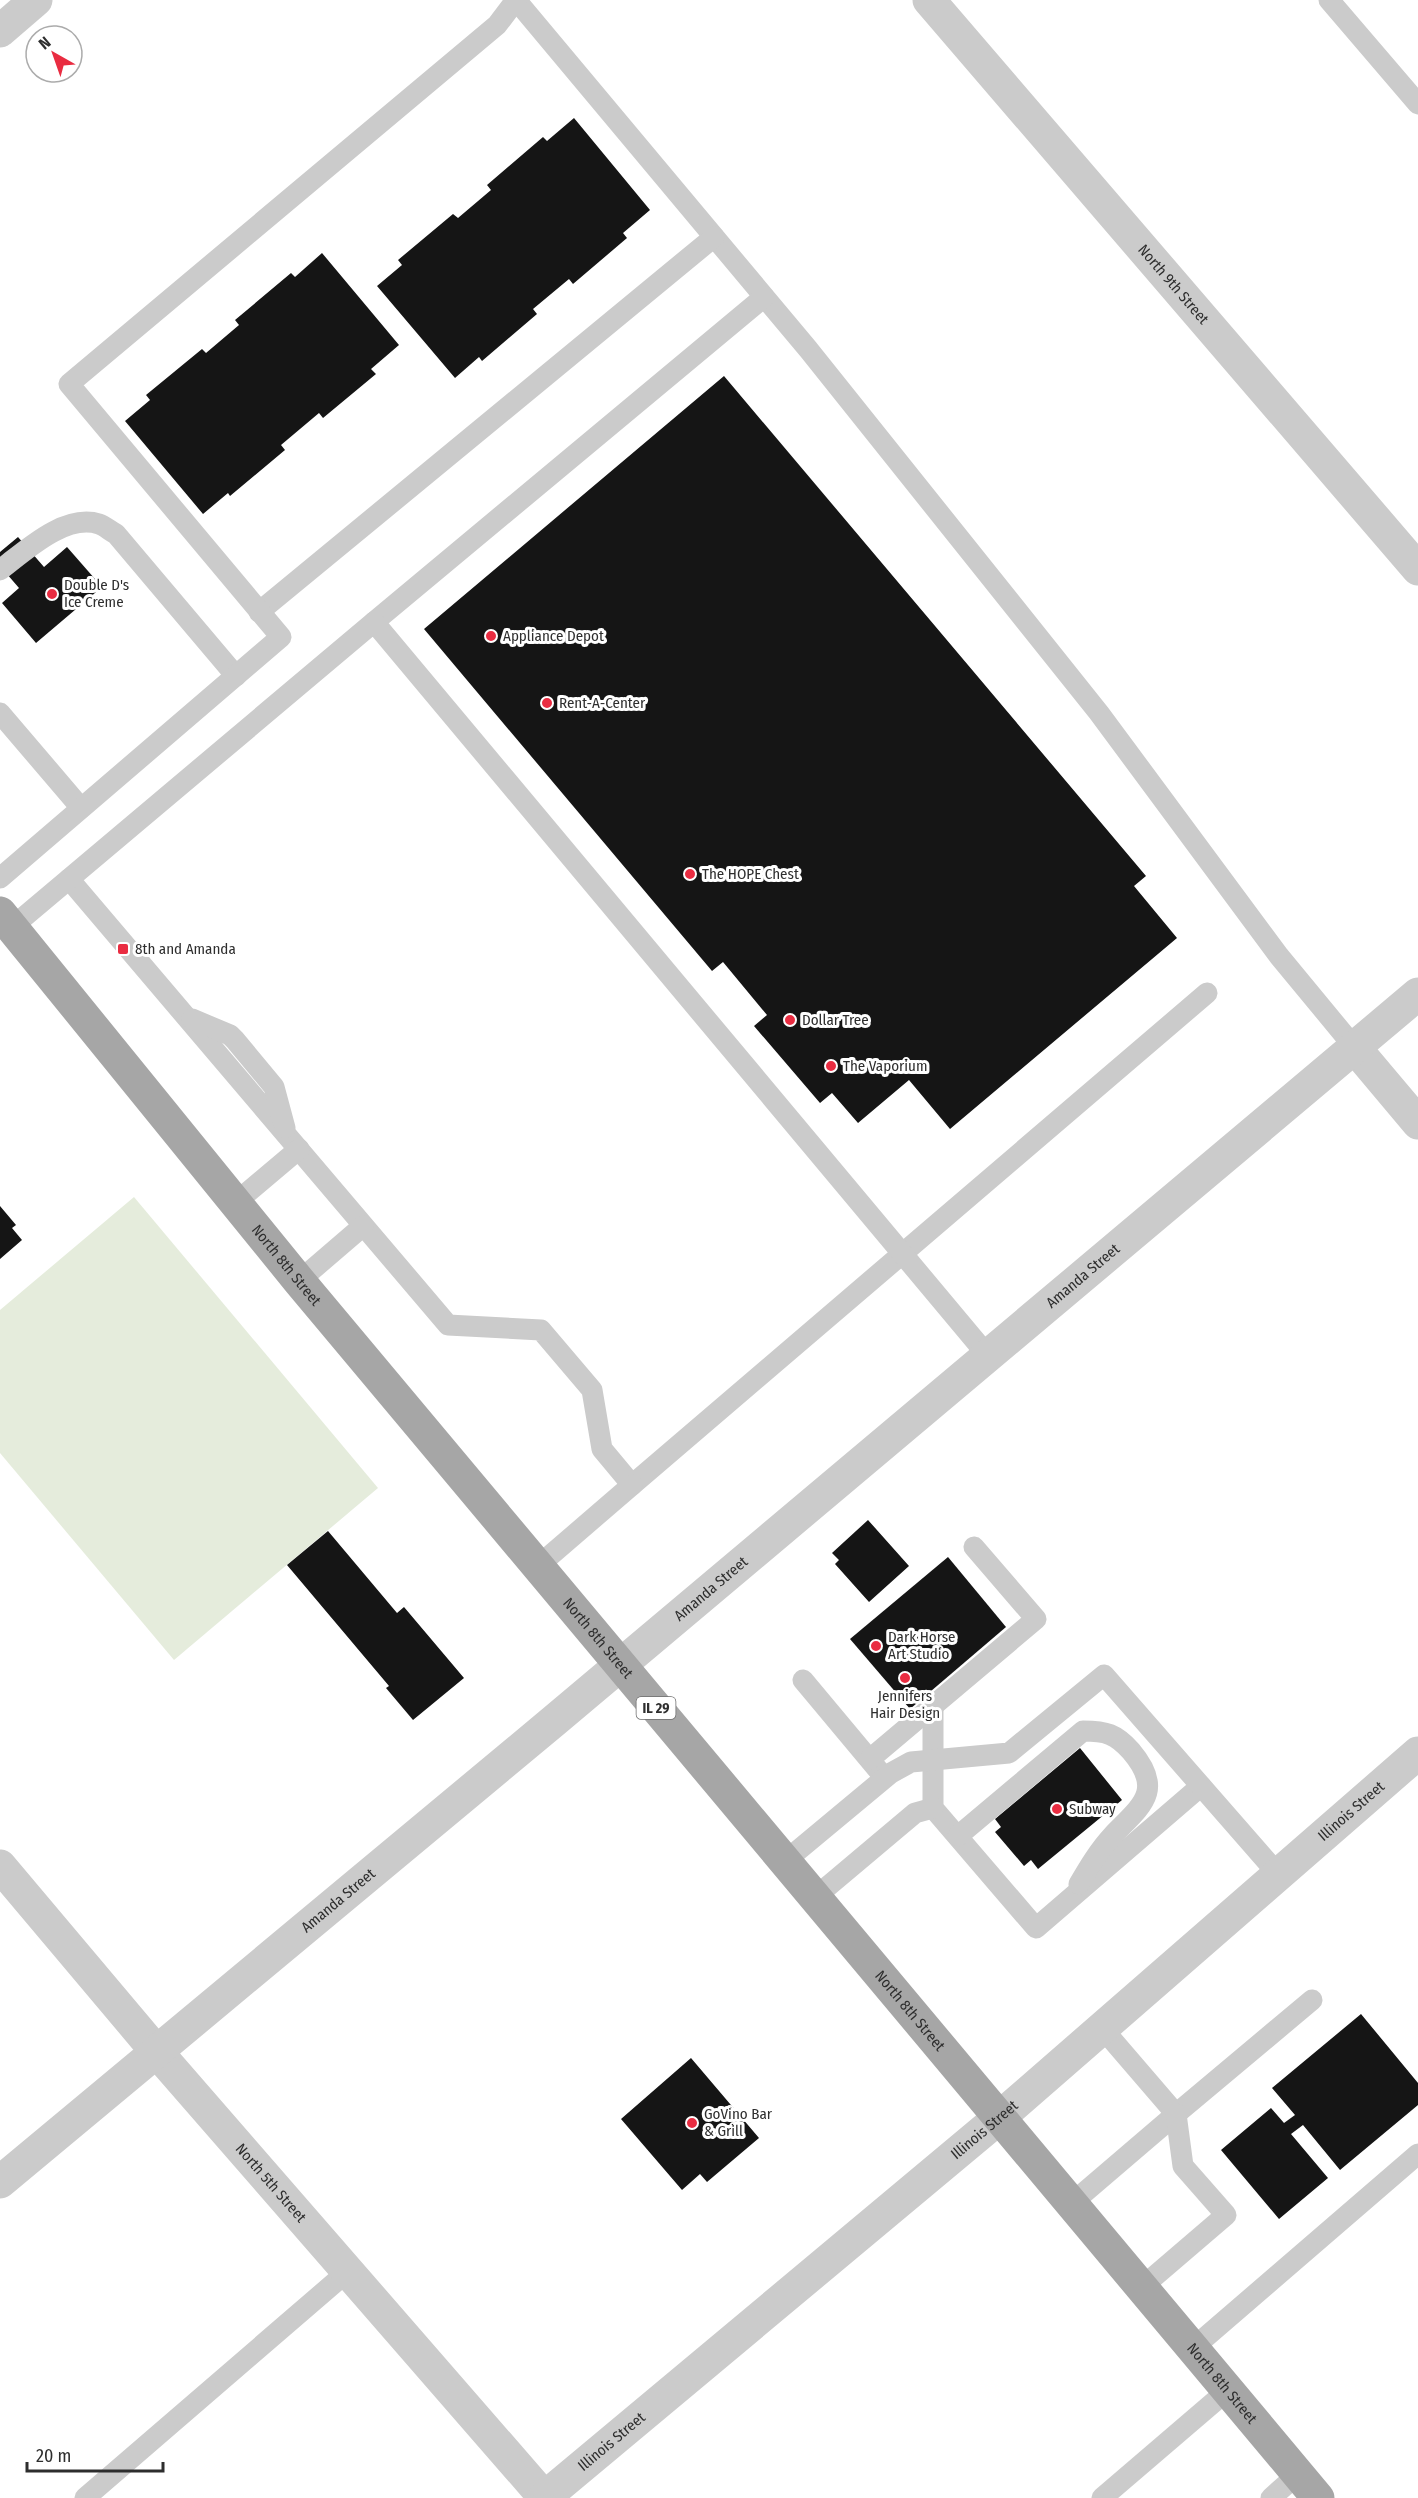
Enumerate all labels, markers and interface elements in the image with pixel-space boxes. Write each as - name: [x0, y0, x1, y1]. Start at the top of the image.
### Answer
- north arrow: [24, 24, 84, 84]
- text: N: [35, 33, 54, 53]
- street label: North 9th Street: [1134, 241, 1213, 328]
- place label: Double D's Ice Creme: [64, 576, 129, 611]
- marker: Double D's Ice Creme: [45, 587, 59, 601]
- place label: Appliance Depot: [503, 627, 604, 645]
- marker: Appliance Depot: [484, 629, 498, 643]
- place label: Rent-A-Center: [559, 694, 646, 712]
- marker: Rent-A-Center: [540, 696, 554, 710]
- place label: The HOPE Chest: [702, 865, 799, 883]
- marker: The HOPE Chest: [683, 867, 697, 881]
- place label: 8th and Amanda: [135, 940, 236, 958]
- marker: 8th and Amanda: [116, 942, 130, 956]
- place label: Dollar Tree: [802, 1011, 869, 1029]
- marker: Dollar Tree: [783, 1013, 797, 1027]
- place label: The Vaporium: [843, 1057, 927, 1075]
- marker: The Vaporium: [824, 1059, 838, 1073]
- street label: North 8th Street: [248, 1221, 325, 1309]
- street label: Amanda Street: [1042, 1240, 1123, 1312]
- street label: Amanda Street: [671, 1553, 752, 1625]
- street label: North 8th Street: [559, 1594, 637, 1682]
- place label: Dark Horse Art Studio: [888, 1628, 956, 1663]
- marker: Dark Horse Art Studio: [869, 1639, 883, 1653]
- marker: Jennifers Hair Design: [898, 1671, 912, 1685]
- place label: Jennifers Hair Design: [870, 1687, 940, 1722]
- road number: IL 29: [636, 1697, 676, 1719]
- street label: Illinois Street: [1314, 1777, 1388, 1845]
- place label: Subway: [1069, 1800, 1116, 1818]
- marker: Subway: [1050, 1802, 1064, 1816]
- street label: Amanda Street: [298, 1865, 379, 1936]
- street label: North 8th Street: [871, 1967, 949, 2055]
- street label: Illinois Street: [947, 2096, 1022, 2163]
- place label: GoVino Bar & Grill: [704, 2105, 773, 2140]
- marker: GoVino Bar & Grill: [685, 2116, 699, 2130]
- street label: North 5th Street: [232, 2140, 310, 2226]
- street label: North 8th Street: [1183, 2340, 1261, 2427]
- street label: Illinois Street: [574, 2408, 649, 2475]
- scale bar: [27, 2435, 164, 2473]
- text: 20 m: [36, 2445, 71, 2467]

